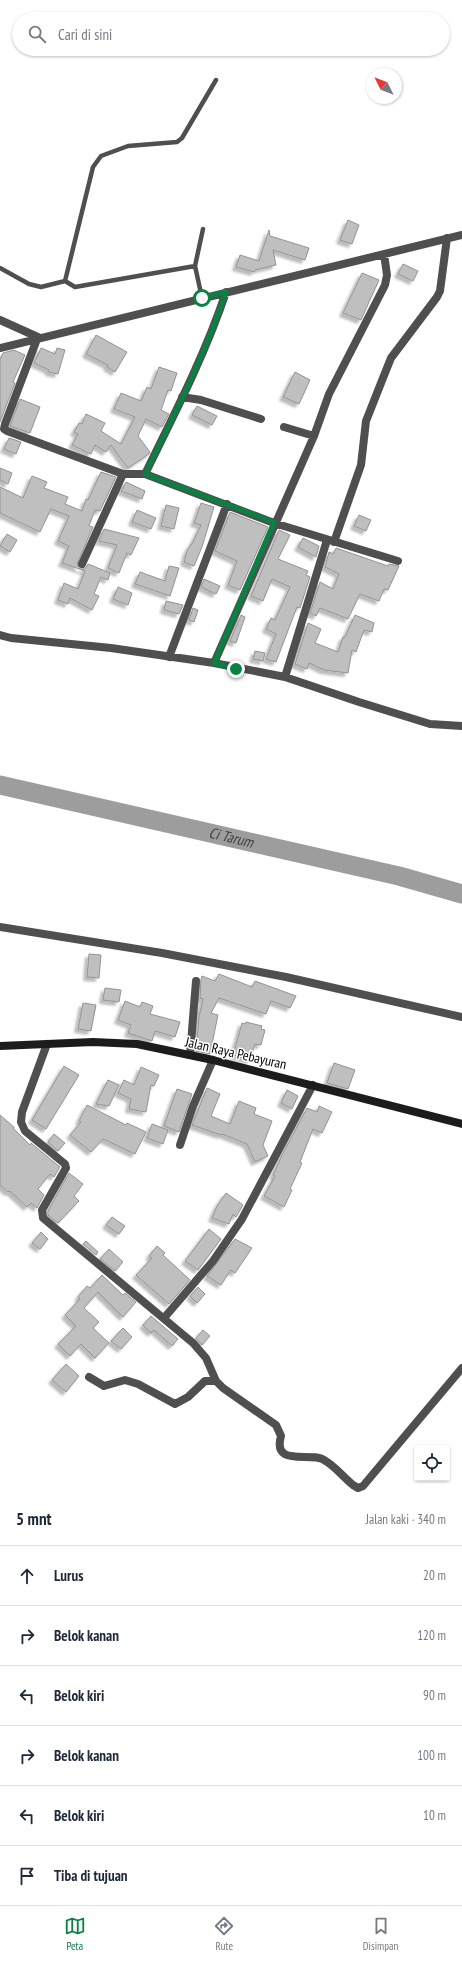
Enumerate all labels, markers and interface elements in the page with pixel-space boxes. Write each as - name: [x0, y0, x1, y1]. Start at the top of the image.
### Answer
- search box: [12, 12, 450, 56]
- icon: search: [26, 23, 48, 45]
- text: Cari di sini: [58, 25, 112, 44]
- north arrow: [366, 68, 402, 104]
- route start: [193, 289, 211, 307]
- route end: [227, 660, 245, 678]
- water label: Ci Tarum: [207, 823, 256, 852]
- street label: Jalan Raya Pebayuran: [183, 1032, 288, 1073]
- map controls: [414, 1445, 450, 1481]
- button: locate: [414, 1445, 450, 1481]
- text: 5 mnt: [16, 1508, 51, 1530]
- text: Jalan kaki · 340 m: [366, 1511, 446, 1528]
- icon: ahead: [16, 1565, 38, 1587]
- text: Lurus: [54, 1566, 83, 1585]
- text: 20 m: [423, 1567, 446, 1584]
- icon: right: [16, 1625, 38, 1647]
- text: Belok kanan: [54, 1626, 119, 1645]
- text: 120 m: [417, 1627, 446, 1644]
- icon: left: [16, 1685, 38, 1707]
- text: Belok kiri: [54, 1686, 104, 1705]
- text: 90 m: [423, 1687, 446, 1704]
- icon: right: [16, 1745, 38, 1767]
- text: Belok kanan: [54, 1746, 119, 1765]
- text: 100 m: [417, 1747, 446, 1764]
- icon: left: [16, 1805, 38, 1827]
- text: Belok kiri: [54, 1806, 104, 1825]
- text: 10 m: [423, 1807, 446, 1824]
- icon: arrive: [16, 1865, 38, 1887]
- text: Tiba di tujuan: [54, 1866, 128, 1885]
- tab: Peta: [64, 1915, 86, 1953]
- tab: Rute: [213, 1915, 235, 1953]
- tab: Disimpan: [363, 1915, 398, 1953]

